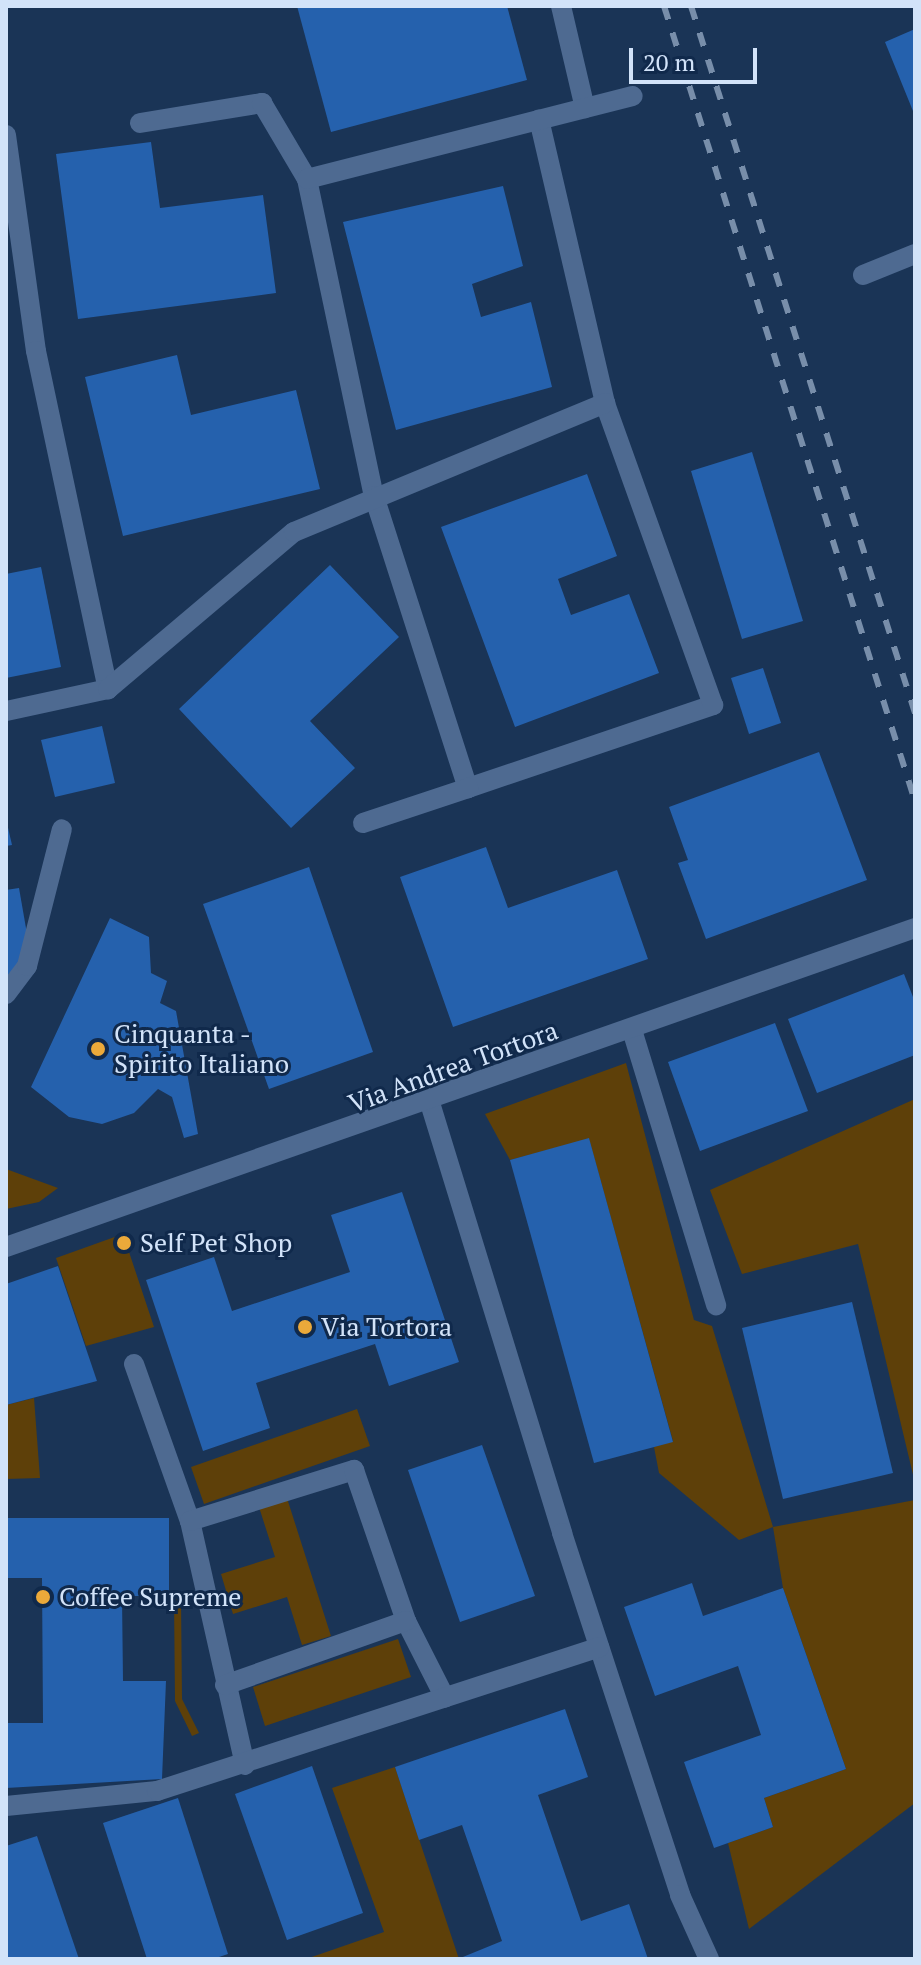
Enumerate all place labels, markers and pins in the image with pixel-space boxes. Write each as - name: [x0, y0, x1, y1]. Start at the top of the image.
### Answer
- place label: Cinquanta - Spirito Italiano: [114, 1018, 289, 1080]
- marker: Cinquanta - Spirito Italiano: [89, 1040, 107, 1058]
- place label: Self Pet Shop: [140, 1227, 292, 1259]
- marker: Self Pet Shop: [115, 1234, 133, 1252]
- place label: Via Tortora: [321, 1311, 452, 1343]
- marker: Via Tortora: [296, 1318, 314, 1336]
- place label: Coffee Supreme: [59, 1581, 241, 1613]
- marker: Coffee Supreme: [34, 1588, 52, 1606]

